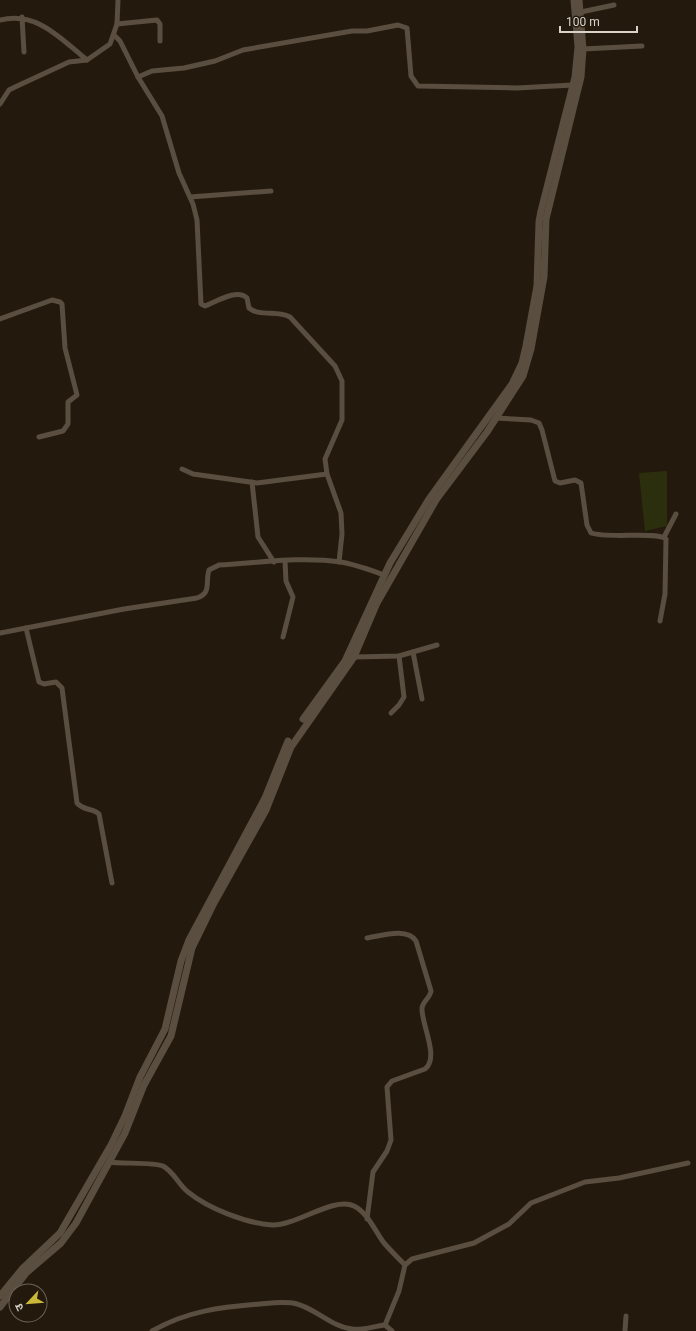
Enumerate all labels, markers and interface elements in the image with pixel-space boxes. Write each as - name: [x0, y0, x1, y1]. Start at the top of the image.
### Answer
- scale bar: [560, 8, 637, 34]
- text: 100 m: [566, 15, 600, 29]
- north arrow: [8, 1283, 48, 1323]
- text: उ: [12, 1301, 27, 1313]

